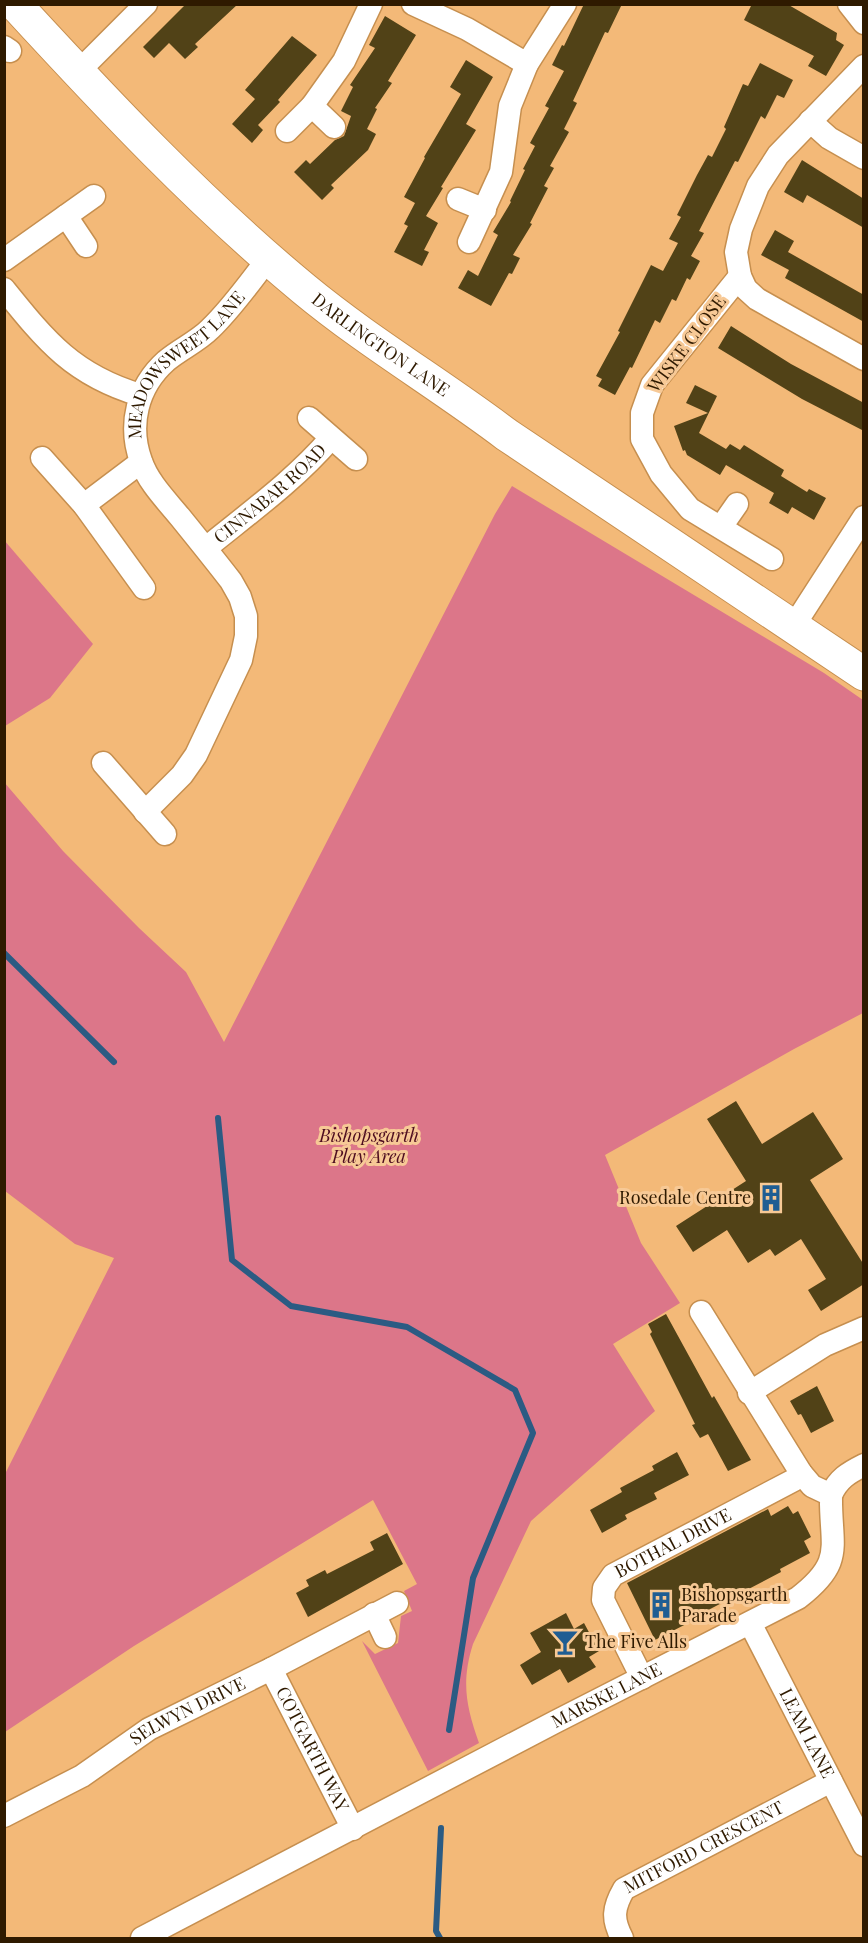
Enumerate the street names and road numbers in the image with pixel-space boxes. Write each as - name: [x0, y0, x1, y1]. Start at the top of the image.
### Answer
- street label: MEADOWSWEET LANE: [122, 286, 250, 439]
- street label: DARLINGTON LANE: [307, 287, 455, 401]
- street label: WISKE CLOSE: [641, 290, 731, 398]
- street label: CINNABAR ROAD: [208, 438, 331, 548]
- street label: BOTHAL DRIVE: [610, 1502, 735, 1583]
- street label: MARSKE LANE: [547, 1657, 665, 1733]
- street label: SELWYN DRIVE: [124, 1671, 249, 1750]
- street label: COTGARTH WAY: [271, 1682, 355, 1815]
- street label: LEAM LANE: [774, 1684, 841, 1782]
- street label: MITFORD CRESCENT: [619, 1795, 788, 1898]

